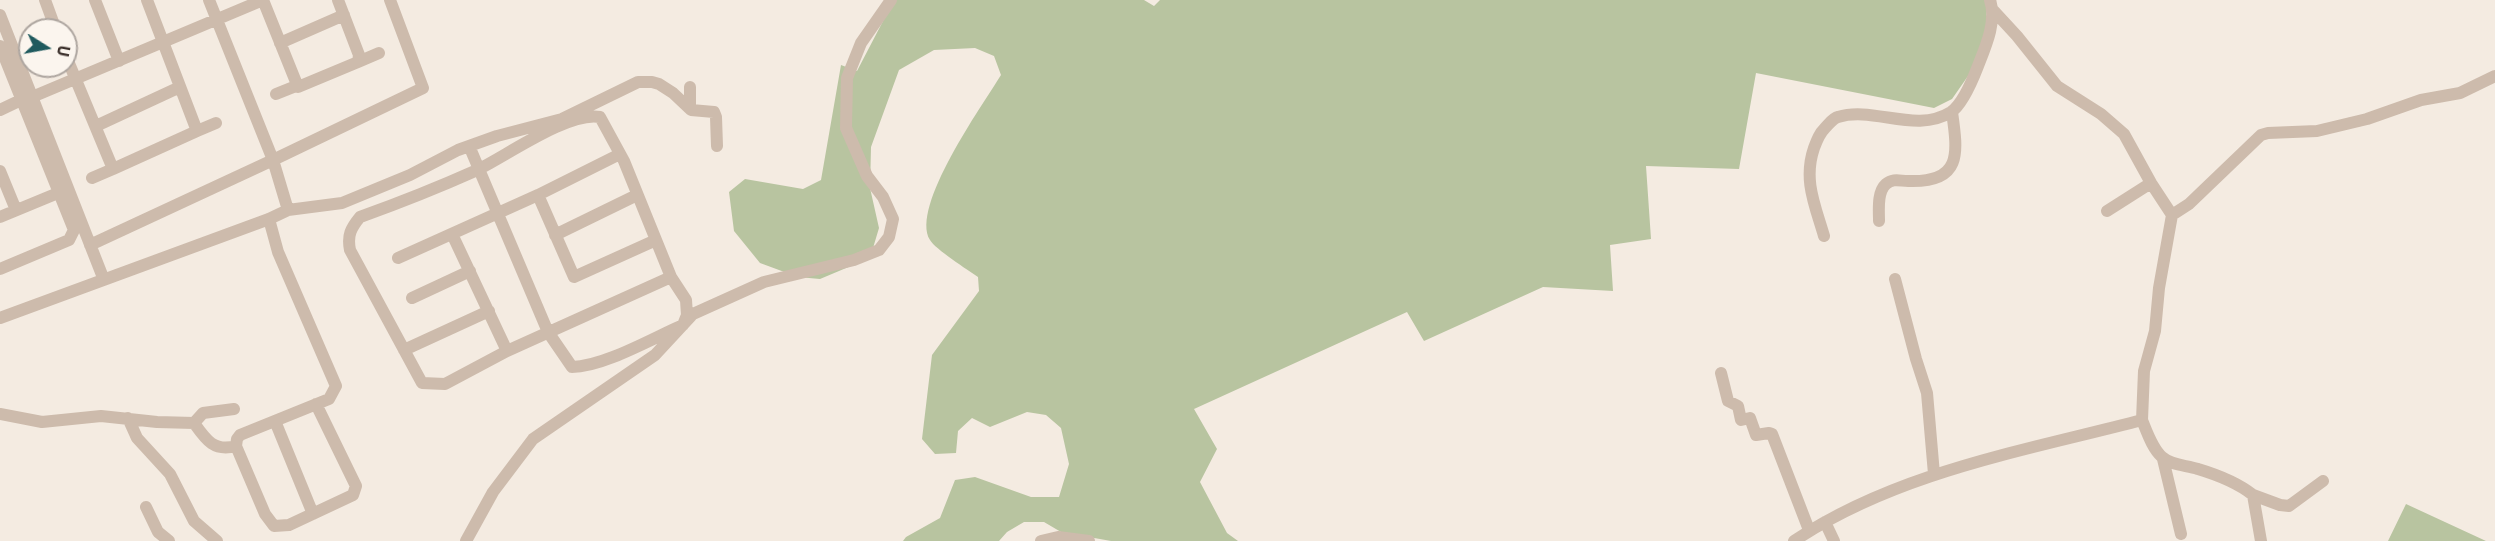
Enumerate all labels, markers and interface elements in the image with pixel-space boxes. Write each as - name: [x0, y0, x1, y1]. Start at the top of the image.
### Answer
- north arrow: [18, 18, 78, 78]
- text: U: [53, 44, 75, 58]

